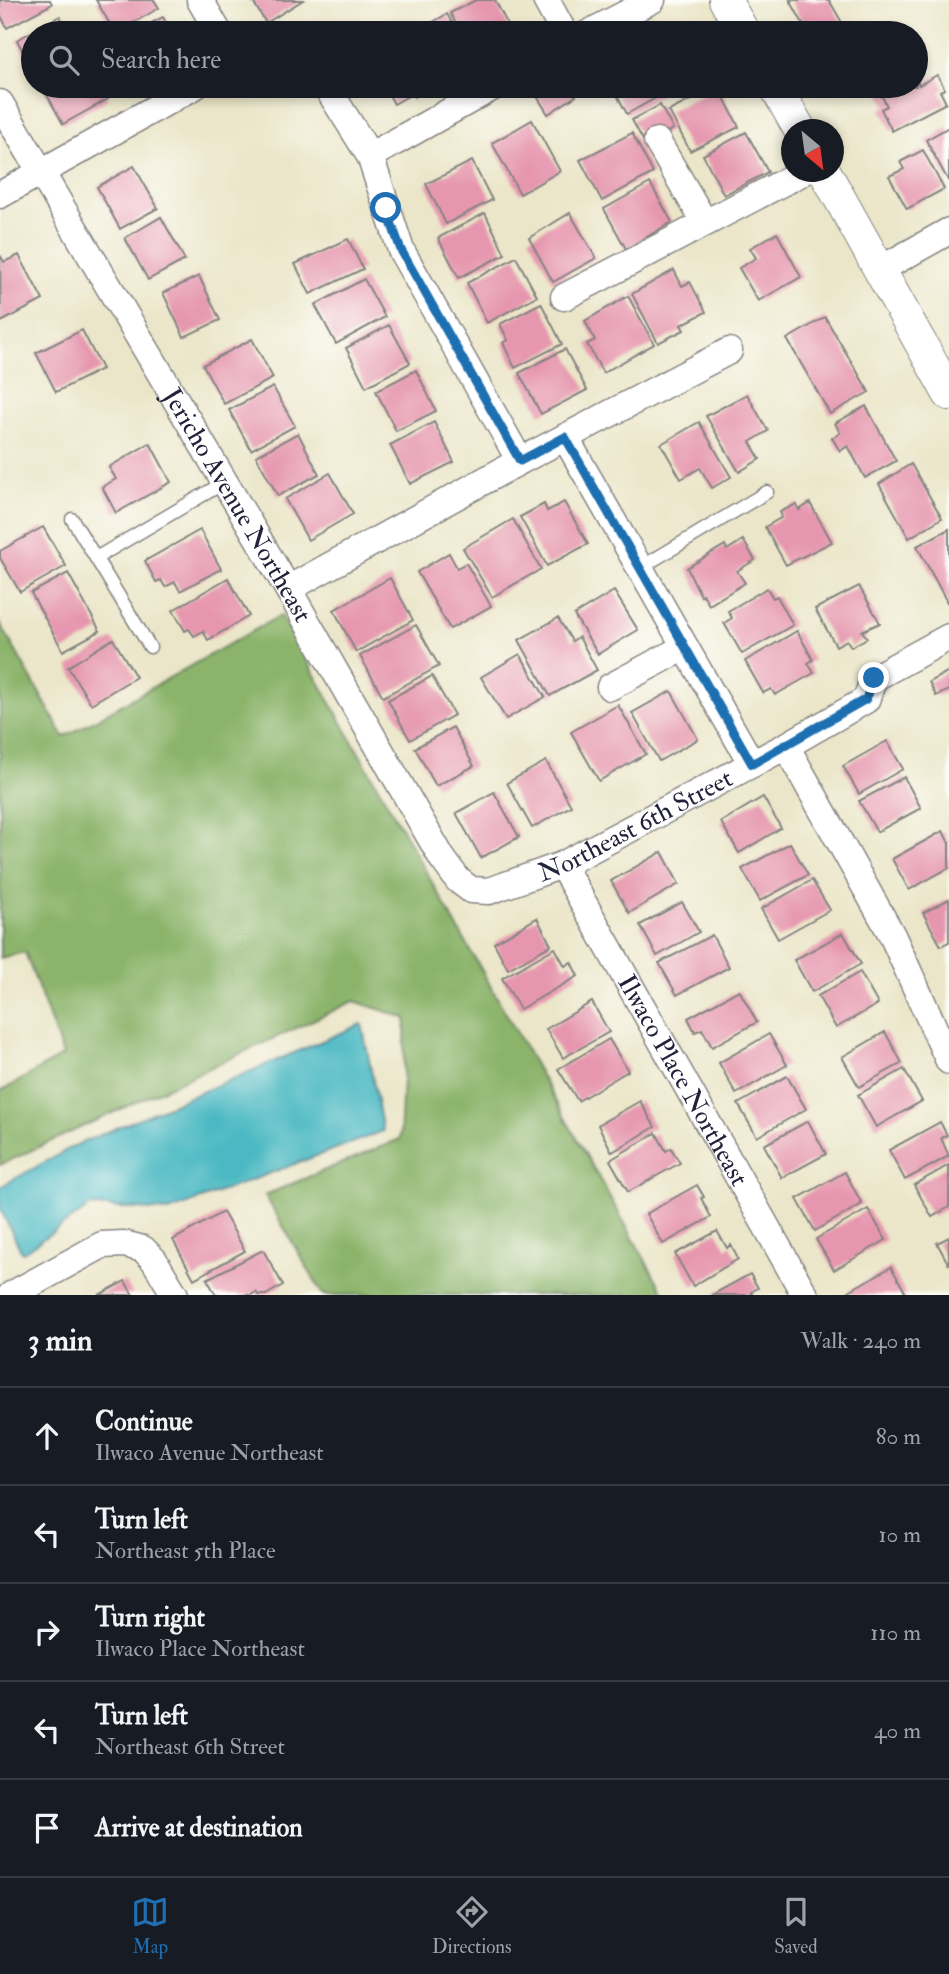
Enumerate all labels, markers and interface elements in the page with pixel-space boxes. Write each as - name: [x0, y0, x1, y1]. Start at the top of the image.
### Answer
- search box: [21, 21, 928, 98]
- icon: search: [45, 41, 83, 79]
- text: Search here: [101, 44, 221, 76]
- north arrow: [781, 119, 844, 182]
- route start: [370, 192, 401, 223]
- street label: Jericho Avenue Northeast: [155, 382, 319, 628]
- route end: [858, 662, 889, 693]
- street label: Northeast 6th Street: [534, 762, 738, 889]
- street label: Ilwaco Place Northeast: [610, 969, 755, 1192]
- text: 3 min: [28, 1322, 93, 1359]
- text: Walk · 240 m: [801, 1326, 921, 1355]
- text: Continue: [95, 1406, 193, 1438]
- icon: ahead: [28, 1417, 66, 1455]
- text: 80 m: [876, 1422, 921, 1451]
- text: Ilwaco Avenue Northeast: [95, 1438, 324, 1467]
- text: Turn left: [95, 1504, 188, 1536]
- icon: left: [28, 1515, 66, 1553]
- text: 10 m: [878, 1520, 921, 1549]
- text: Northeast 5th Place: [95, 1536, 276, 1565]
- text: Turn right: [95, 1602, 205, 1634]
- icon: right: [28, 1613, 66, 1651]
- text: 110 m: [870, 1618, 921, 1647]
- text: Ilwaco Place Northeast: [95, 1634, 305, 1663]
- text: Turn left: [95, 1700, 188, 1732]
- icon: left: [28, 1711, 66, 1749]
- text: 40 m: [874, 1716, 921, 1745]
- text: Northeast 6th Street: [95, 1732, 285, 1761]
- icon: arrive: [28, 1809, 66, 1847]
- text: Arrive at destination: [95, 1812, 303, 1844]
- tab: Map: [131, 1893, 169, 1959]
- tab: Directions: [432, 1893, 512, 1959]
- tab: Saved: [774, 1893, 818, 1959]

